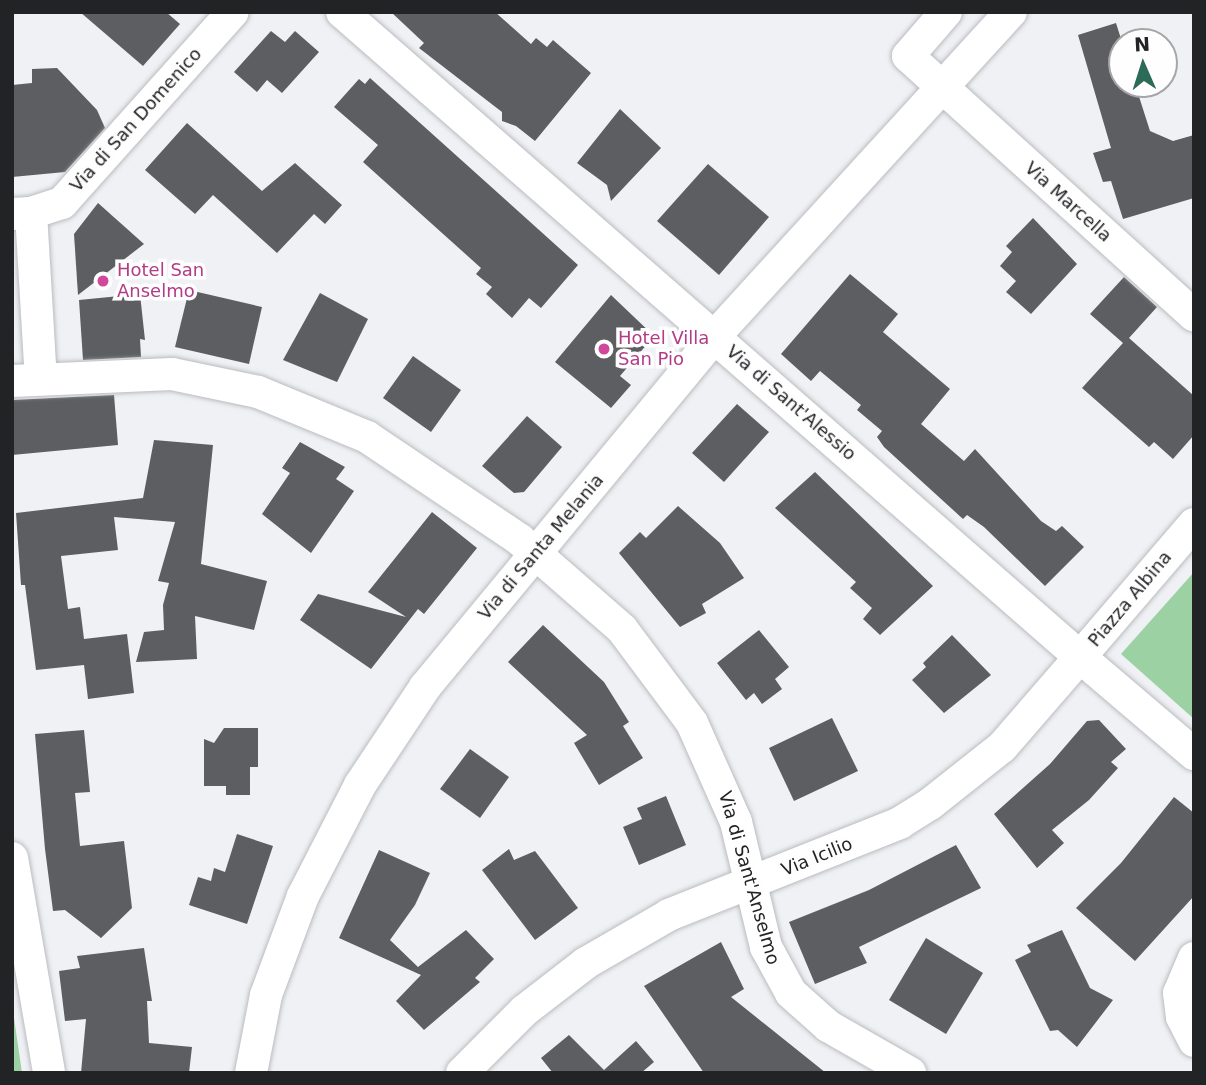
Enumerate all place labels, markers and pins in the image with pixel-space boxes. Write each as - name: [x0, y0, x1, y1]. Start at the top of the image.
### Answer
- place label: Hotel San Anselmo: [117, 260, 204, 302]
- marker: Hotel San Anselmo: [95, 273, 111, 289]
- place label: Hotel Villa San Pio: [618, 328, 709, 370]
- marker: Hotel Villa San Pio: [596, 341, 612, 357]

